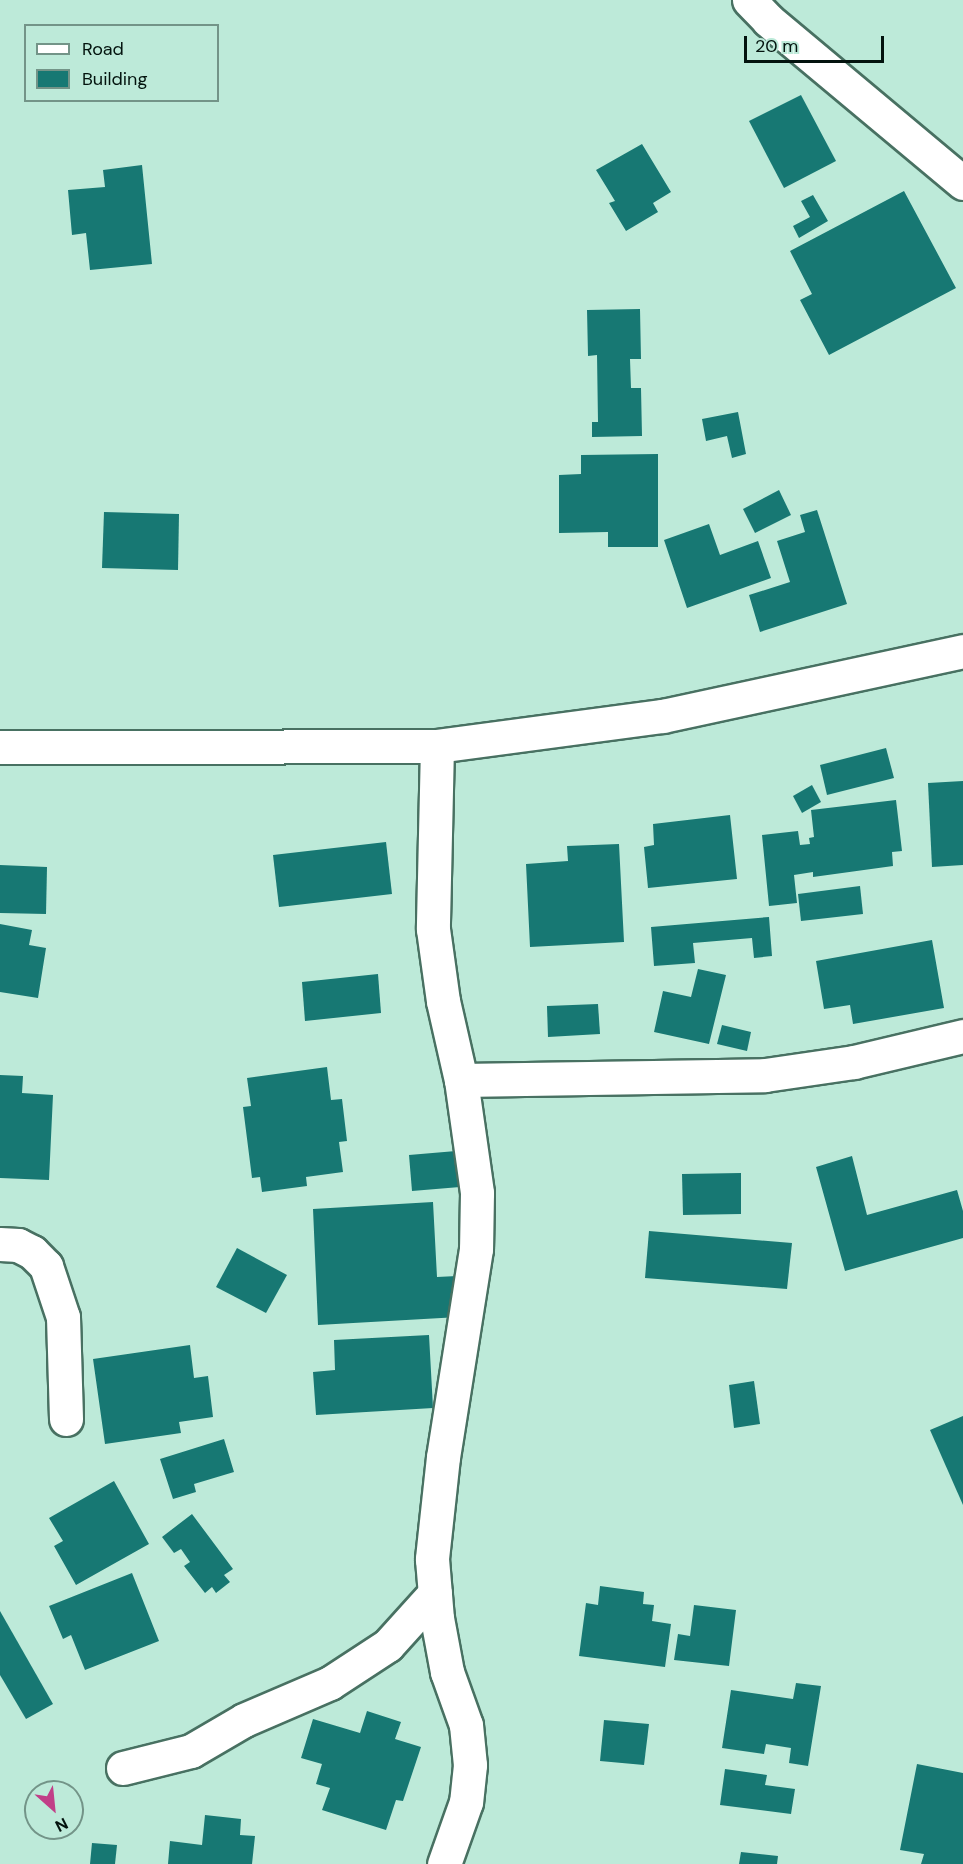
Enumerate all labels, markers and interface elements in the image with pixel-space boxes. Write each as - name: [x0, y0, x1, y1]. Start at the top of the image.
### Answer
- legend: [24, 24, 219, 102]
- scale bar: [747, 24, 886, 62]
- text: 20 m: [755, 34, 798, 58]
- text: Road: [82, 37, 124, 61]
- text: Building: [82, 67, 147, 91]
- north arrow: [24, 1780, 84, 1840]
- text: N: [52, 1813, 71, 1837]

